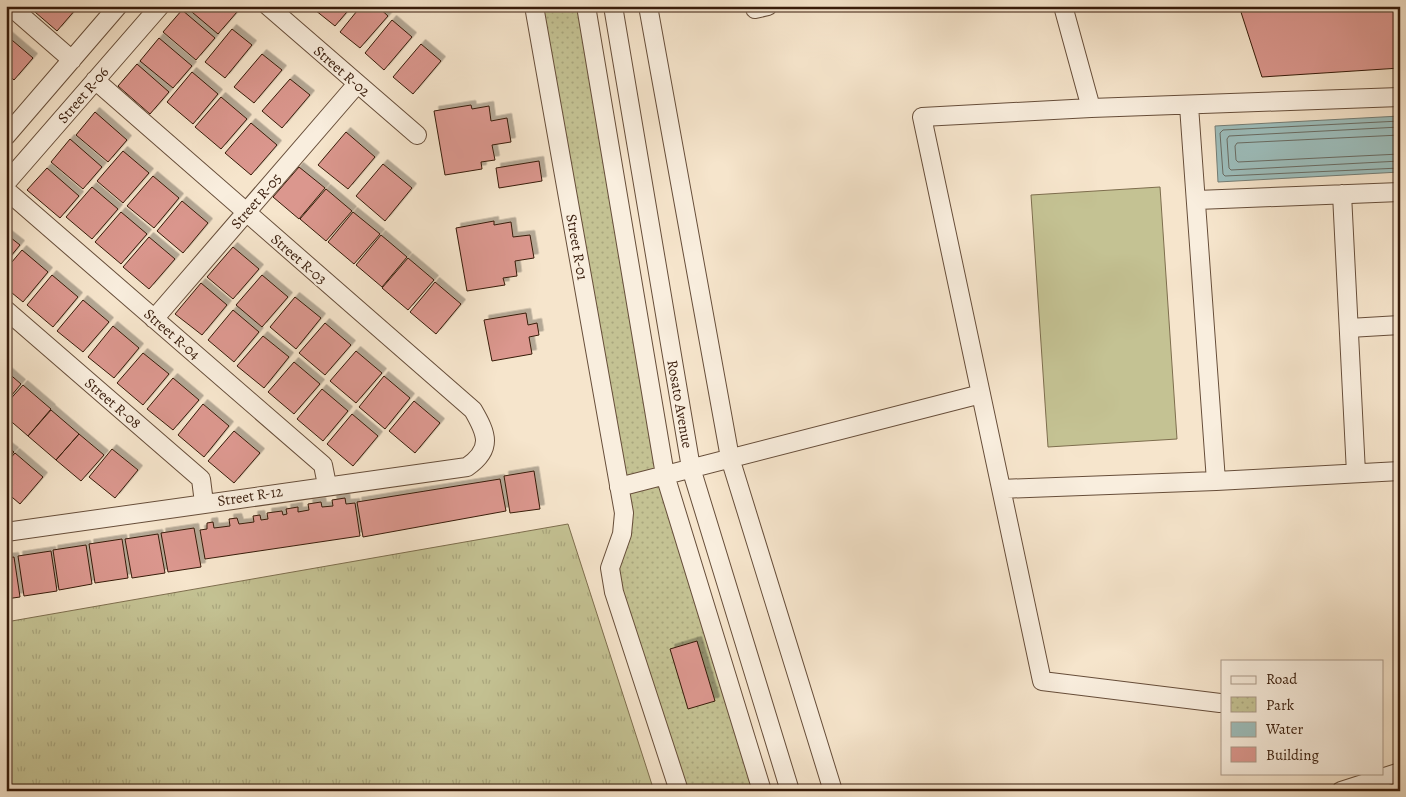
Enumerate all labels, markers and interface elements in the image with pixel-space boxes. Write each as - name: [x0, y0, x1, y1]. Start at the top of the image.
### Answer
- street label: Street R-02: [309, 41, 375, 101]
- street label: Street R-06: [53, 63, 113, 127]
- street label: Street R-05: [226, 169, 286, 233]
- street label: Street R-01: [561, 212, 593, 282]
- street label: Street R-03: [267, 229, 331, 289]
- street label: Street R-04: [140, 304, 205, 364]
- street label: Rosato Avenue: [662, 358, 698, 450]
- street label: Street R-08: [80, 373, 146, 433]
- street label: Street R-12: [216, 481, 284, 511]
- legend: [1221, 660, 1384, 774]
- text: Road: [1266, 669, 1298, 689]
- text: Park: [1266, 695, 1295, 715]
- text: Water: [1265, 719, 1303, 739]
- text: Building: [1266, 745, 1319, 765]

